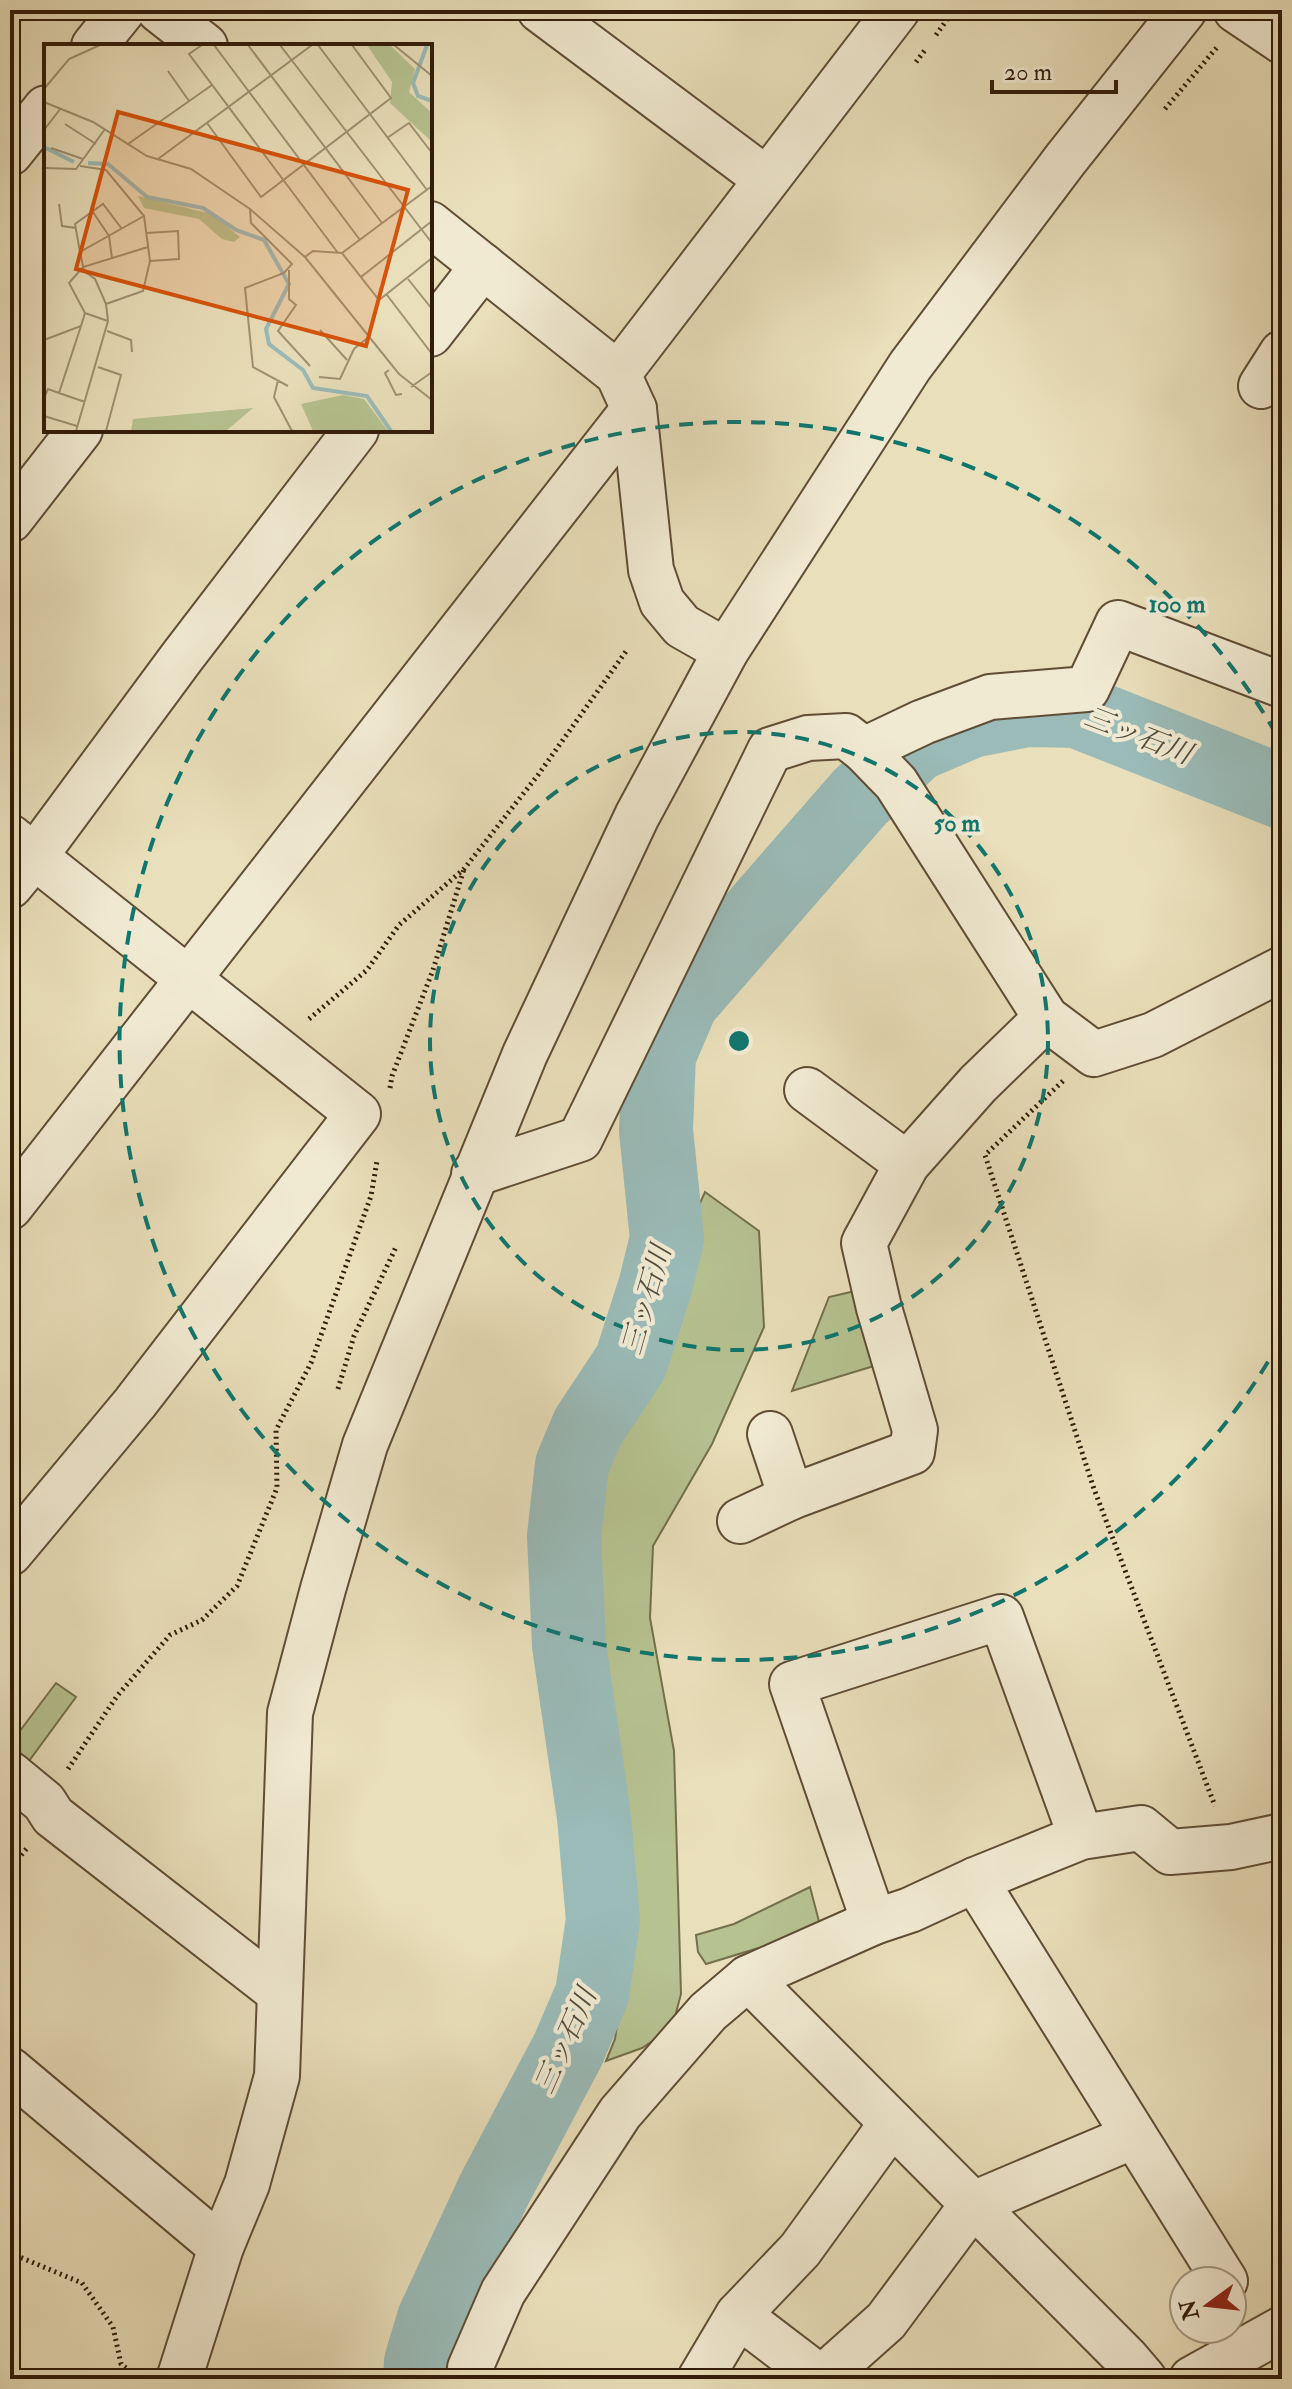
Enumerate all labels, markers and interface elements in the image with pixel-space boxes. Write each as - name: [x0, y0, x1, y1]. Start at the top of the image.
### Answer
- inset map: [44, 44, 432, 432]
- scale bar: [992, 44, 1116, 94]
- text: 20 m: [1004, 57, 1053, 88]
- text: 100 m: [1149, 589, 1206, 620]
- water label: 三ッ石川: [1079, 700, 1199, 773]
- text: 50 m: [934, 808, 981, 839]
- centre of rings: [725, 1027, 753, 1055]
- water label: 三ッ石川: [615, 1238, 680, 1359]
- water label: 三ッ石川: [527, 1980, 606, 2099]
- north arrow: [1168, 2265, 1248, 2345]
- text: N: [1173, 2296, 1206, 2324]

